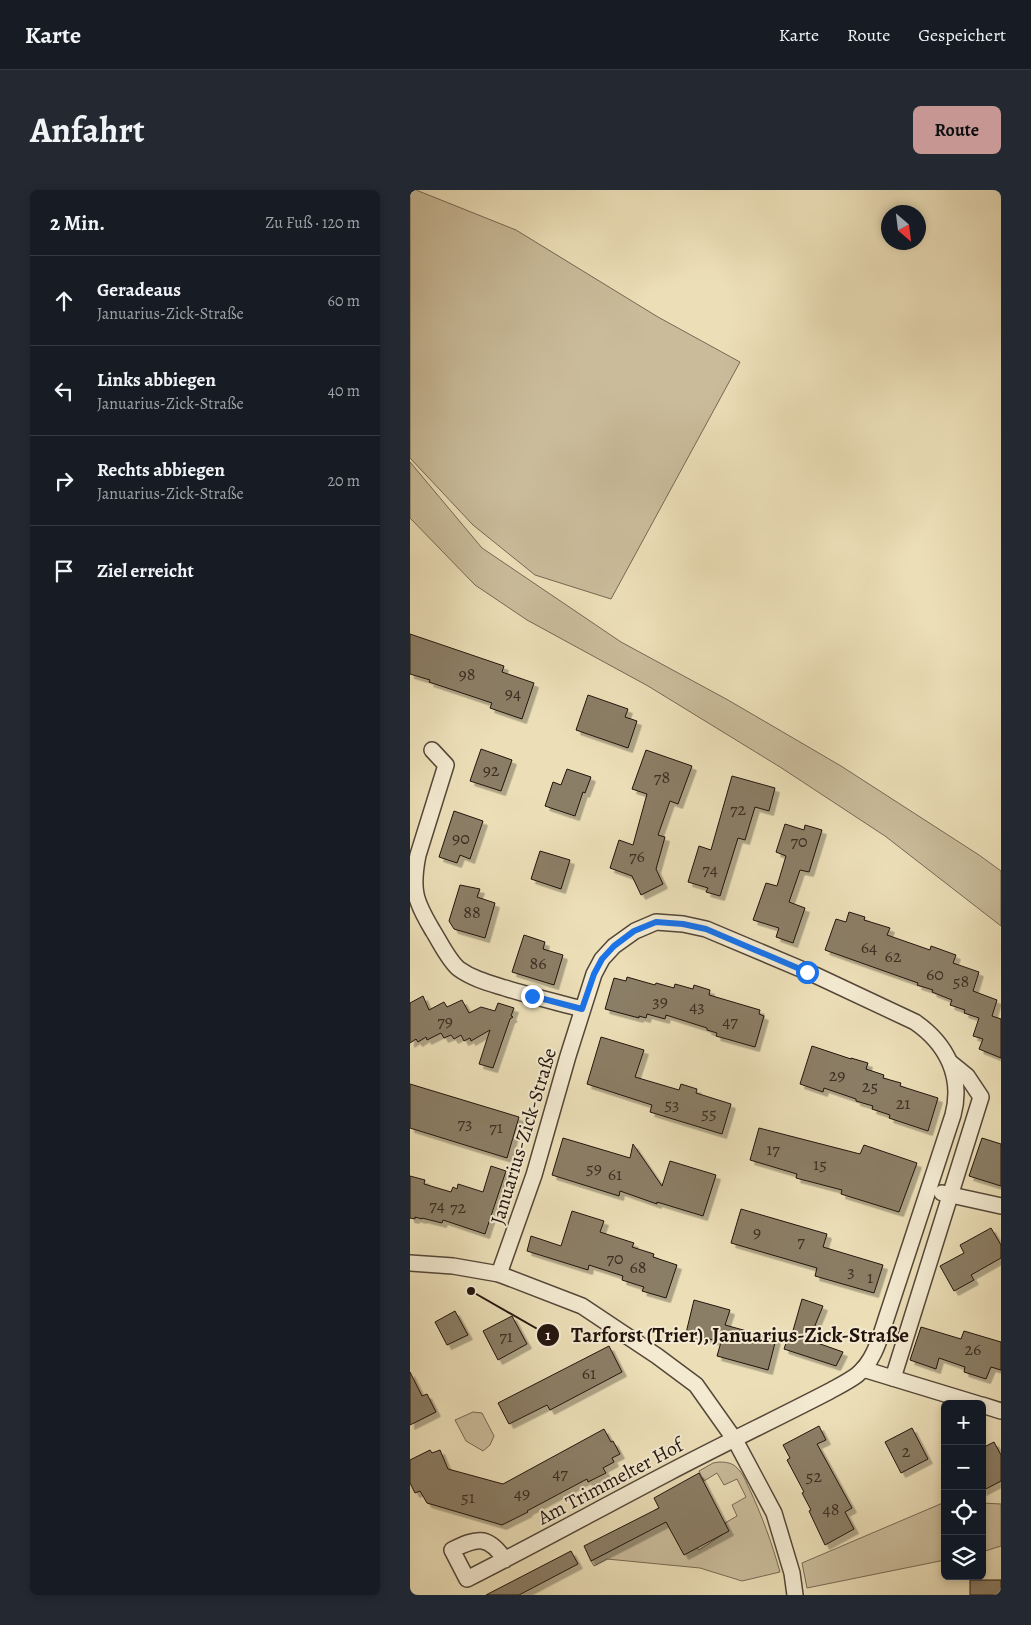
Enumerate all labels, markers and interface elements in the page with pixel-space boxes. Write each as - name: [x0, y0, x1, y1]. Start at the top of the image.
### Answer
- text: Karte: [25, 19, 81, 51]
- text: Karte: [779, 23, 819, 47]
- text: Route: [847, 23, 890, 47]
- text: Gespeichert: [918, 23, 1006, 47]
- text: Anfahrt: [30, 106, 145, 154]
- button: Route: [913, 106, 1001, 154]
- north arrow: [881, 205, 926, 250]
- text: 2 Min.: [50, 209, 105, 237]
- text: Zu Fuß · 120 m: [265, 212, 360, 234]
- text: Geradeaus: [97, 277, 181, 303]
- icon: ahead: [50, 287, 78, 315]
- text: 60 m: [328, 290, 360, 312]
- text: Januarius-Zick-Straße: [97, 303, 244, 325]
- text: Links abbiegen: [97, 367, 216, 393]
- icon: left: [50, 377, 78, 405]
- text: 40 m: [328, 380, 360, 402]
- text: Januarius-Zick-Straße: [97, 393, 244, 415]
- text: Rechts abbiegen: [97, 457, 225, 483]
- icon: right: [50, 467, 78, 495]
- text: 20 m: [327, 470, 360, 492]
- text: Januarius-Zick-Straße: [97, 483, 244, 505]
- icon: arrive: [50, 557, 78, 585]
- text: Ziel erreicht: [97, 558, 194, 584]
- house number: 98: [459, 662, 475, 686]
- house number: 94: [505, 681, 521, 705]
- house number: 92: [483, 758, 500, 782]
- house number: 78: [654, 765, 670, 789]
- house number: 72: [730, 797, 746, 821]
- house number: 90: [452, 826, 470, 850]
- house number: 70: [790, 829, 808, 853]
- house number: 76: [629, 844, 645, 868]
- house number: 74: [702, 857, 718, 881]
- house number: 88: [463, 900, 481, 924]
- house number: 64: [861, 935, 877, 959]
- house number: 62: [885, 944, 902, 968]
- house number: 86: [529, 951, 547, 975]
- route start: [796, 961, 819, 984]
- house number: 60: [926, 962, 944, 986]
- house number: 58: [953, 969, 969, 993]
- route end: [521, 985, 544, 1008]
- house number: 39: [652, 989, 668, 1013]
- house number: 43: [689, 994, 705, 1018]
- house number: 79: [437, 1009, 453, 1033]
- house number: 47: [722, 1009, 738, 1033]
- street label: Januarius-Zick-Straße: [484, 1045, 563, 1228]
- house number: 29: [829, 1063, 845, 1087]
- house number: 25: [862, 1074, 878, 1098]
- house number: 21: [896, 1091, 910, 1115]
- house number: 53: [664, 1092, 680, 1116]
- house number: 55: [701, 1101, 717, 1125]
- house number: 73: [457, 1111, 473, 1135]
- house number: 71: [489, 1115, 503, 1139]
- house number: 17: [766, 1137, 780, 1161]
- house number: 15: [813, 1152, 827, 1176]
- house number: 59: [586, 1156, 602, 1180]
- house number: 61: [608, 1162, 622, 1186]
- house number: 74: [429, 1193, 445, 1217]
- house number: 72: [450, 1195, 466, 1219]
- house number: 9: [753, 1220, 761, 1244]
- house number: 7: [797, 1229, 805, 1253]
- house number: 70: [606, 1246, 624, 1270]
- house number: 68: [629, 1255, 647, 1279]
- house number: 3: [847, 1259, 855, 1283]
- house number: 1: [867, 1265, 873, 1289]
- callout: Tarforst (Trier), Januarius-Zick-Straße: [536, 1317, 919, 1353]
- text: Tarforst (Trier), Januarius-Zick-Straße: [571, 1321, 909, 1349]
- house number: 71: [499, 1324, 513, 1348]
- text: 1: [545, 1325, 551, 1345]
- house number: 26: [965, 1337, 981, 1361]
- house number: 61: [582, 1361, 596, 1385]
- map controls: [941, 1400, 986, 1580]
- button: +: [941, 1400, 986, 1445]
- street label: Am Trimmelter Hof: [532, 1430, 691, 1532]
- house number: 2: [902, 1439, 911, 1463]
- button: −: [941, 1445, 986, 1490]
- house number: 47: [552, 1461, 568, 1485]
- house number: 52: [806, 1464, 823, 1488]
- house number: 49: [514, 1481, 530, 1505]
- house number: 51: [461, 1485, 475, 1509]
- button: locate: [941, 1490, 986, 1535]
- house number: 48: [823, 1497, 839, 1521]
- button: layers: [941, 1535, 986, 1580]

